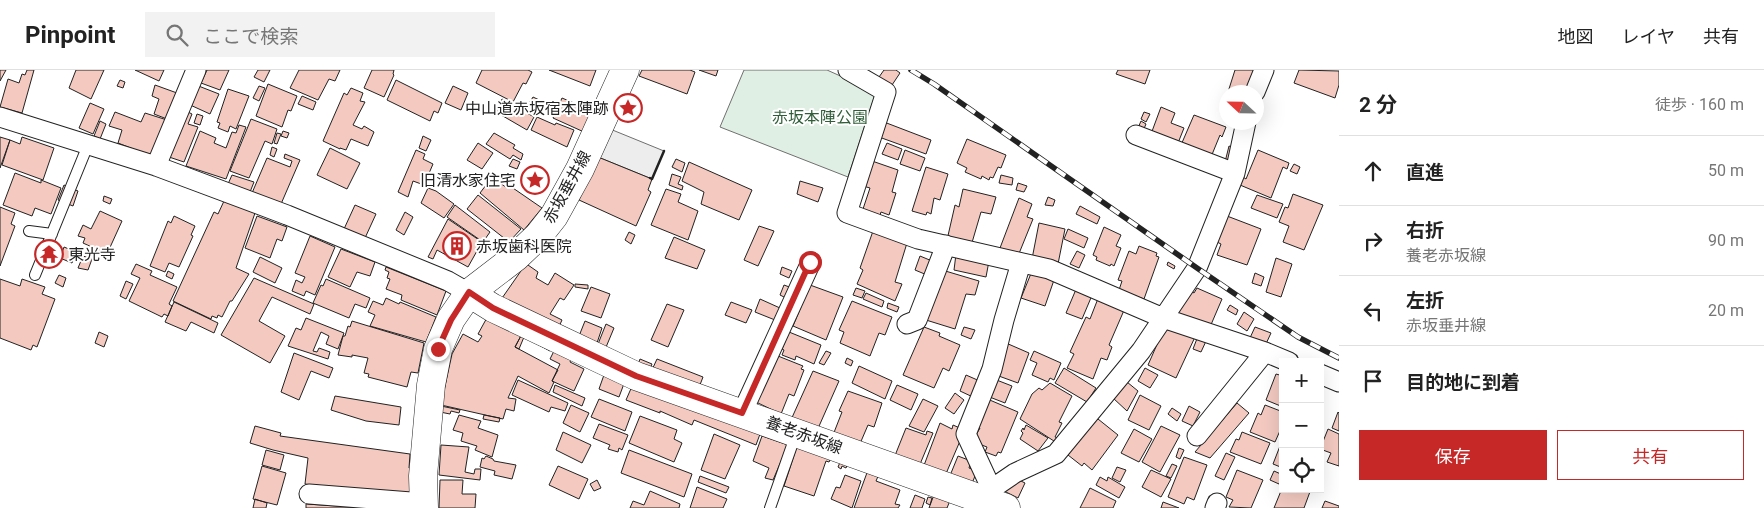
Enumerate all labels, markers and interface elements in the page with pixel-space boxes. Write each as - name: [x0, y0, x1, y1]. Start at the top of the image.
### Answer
- search box: [145, 12, 495, 57]
- text: Pinpoint: [25, 21, 115, 49]
- icon: search: [163, 21, 191, 49]
- text: ここで検索: [203, 25, 298, 48]
- text: 地図: [1558, 26, 1594, 47]
- text: レイヤ: [1622, 26, 1675, 47]
- text: 共有: [1703, 26, 1739, 47]
- north arrow: [1219, 85, 1264, 130]
- place icon: 中山道赤坂宿本陣跡: [613, 93, 643, 123]
- text: 2 分: [1359, 93, 1397, 117]
- text: 徒歩 · 160 m: [1655, 95, 1744, 114]
- place label: 中山道赤坂宿本陣跡: [465, 99, 609, 118]
- park label: 赤坂本陣公園: [772, 108, 868, 127]
- street label: 赤坂垂井線: [539, 147, 595, 227]
- icon: ahead: [1359, 157, 1387, 185]
- text: 直進: [1406, 161, 1444, 184]
- text: 50 m: [1708, 161, 1744, 180]
- place icon: 旧清水家住宅: [520, 165, 550, 195]
- place label: 旧清水家住宅: [420, 171, 516, 190]
- text: 右折: [1406, 219, 1444, 242]
- icon: right: [1359, 227, 1387, 255]
- building icon: 赤坂歯科医院: [442, 231, 472, 261]
- text: 90 m: [1708, 231, 1744, 250]
- place label: 赤坂歯科医院: [476, 237, 572, 256]
- temple icon: 東光寺: [34, 239, 64, 269]
- place label: 東光寺: [68, 245, 116, 264]
- text: 養老赤坂線: [1406, 246, 1486, 265]
- route start: [799, 251, 822, 274]
- text: 左折: [1406, 289, 1444, 312]
- icon: left: [1359, 297, 1387, 325]
- text: 20 m: [1708, 301, 1744, 320]
- text: 赤坂垂井線: [1406, 316, 1486, 335]
- route end: [427, 338, 450, 361]
- map controls: [1279, 358, 1324, 493]
- button: +: [1279, 358, 1324, 403]
- icon: arrive: [1359, 367, 1387, 395]
- text: 目的地に到着: [1406, 371, 1520, 394]
- button: −: [1279, 403, 1324, 448]
- street label: 養老赤坂線: [763, 412, 845, 458]
- button: 保存: [1359, 430, 1547, 480]
- button: 共有: [1557, 430, 1744, 480]
- button: locate: [1279, 448, 1324, 493]

